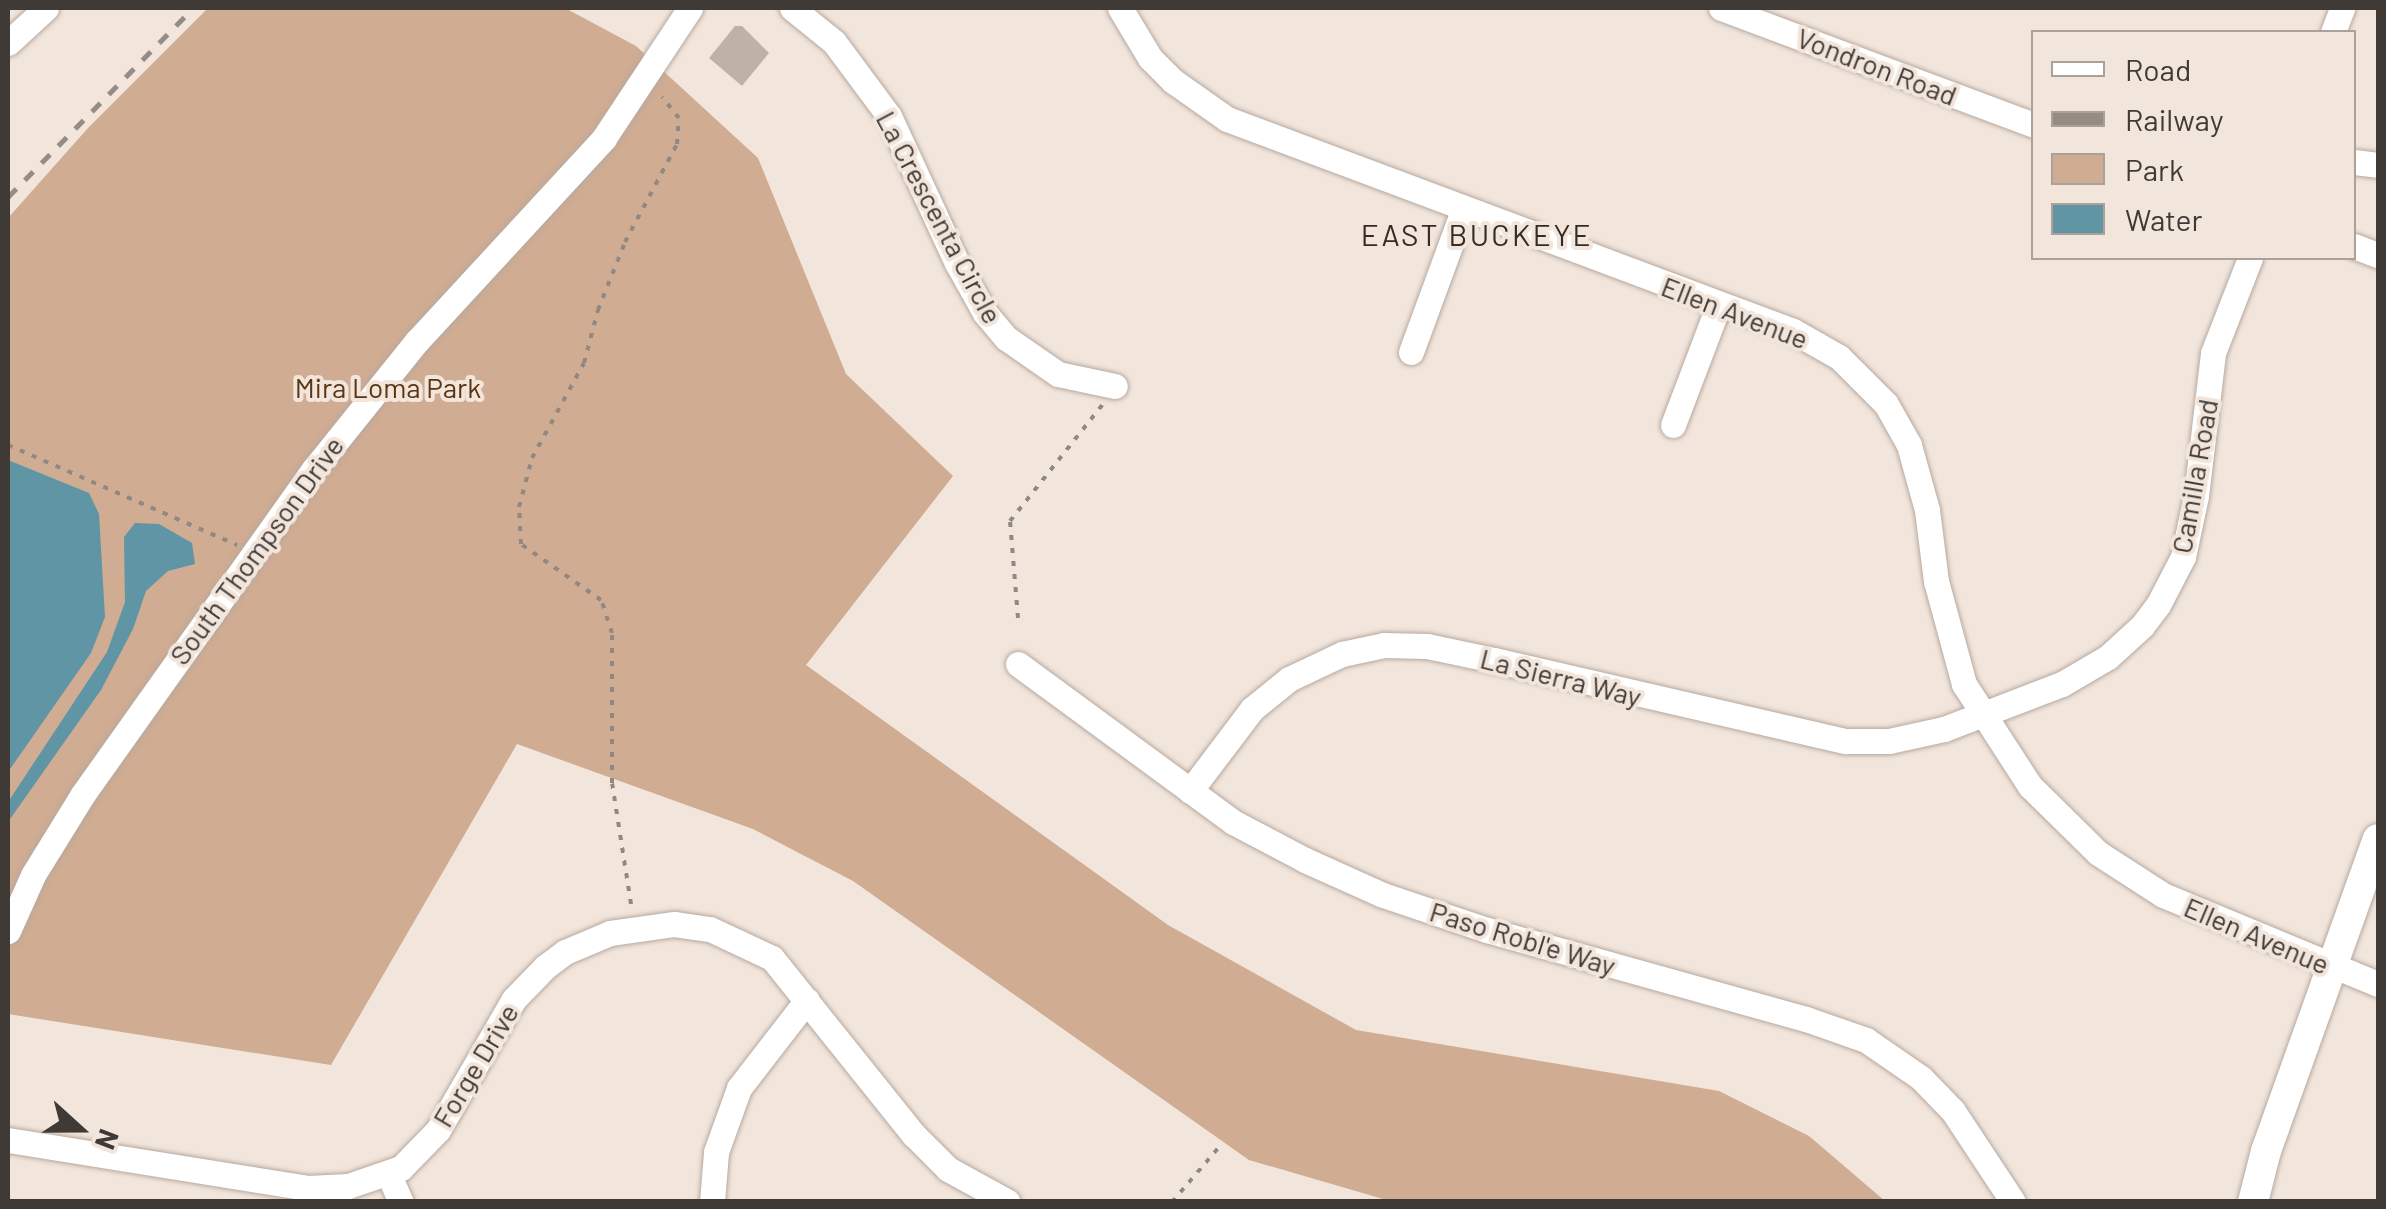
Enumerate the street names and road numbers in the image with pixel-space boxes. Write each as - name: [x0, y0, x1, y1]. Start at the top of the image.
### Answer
- street label: Vondron Road: [1792, 20, 1962, 112]
- street label: La Crescenta Circle: [870, 105, 1010, 329]
- street label: Ellen Avenue: [1657, 269, 1813, 355]
- street label: Camilla Road: [2164, 396, 2224, 556]
- street label: South Thompson Drive: [162, 429, 350, 671]
- street label: La Sierra Way: [1477, 641, 1645, 713]
- street label: Ellen Avenue: [2179, 889, 2335, 981]
- street label: Paso Robl'e Way: [1426, 894, 1620, 982]
- street label: Forge Drive: [425, 997, 525, 1133]

